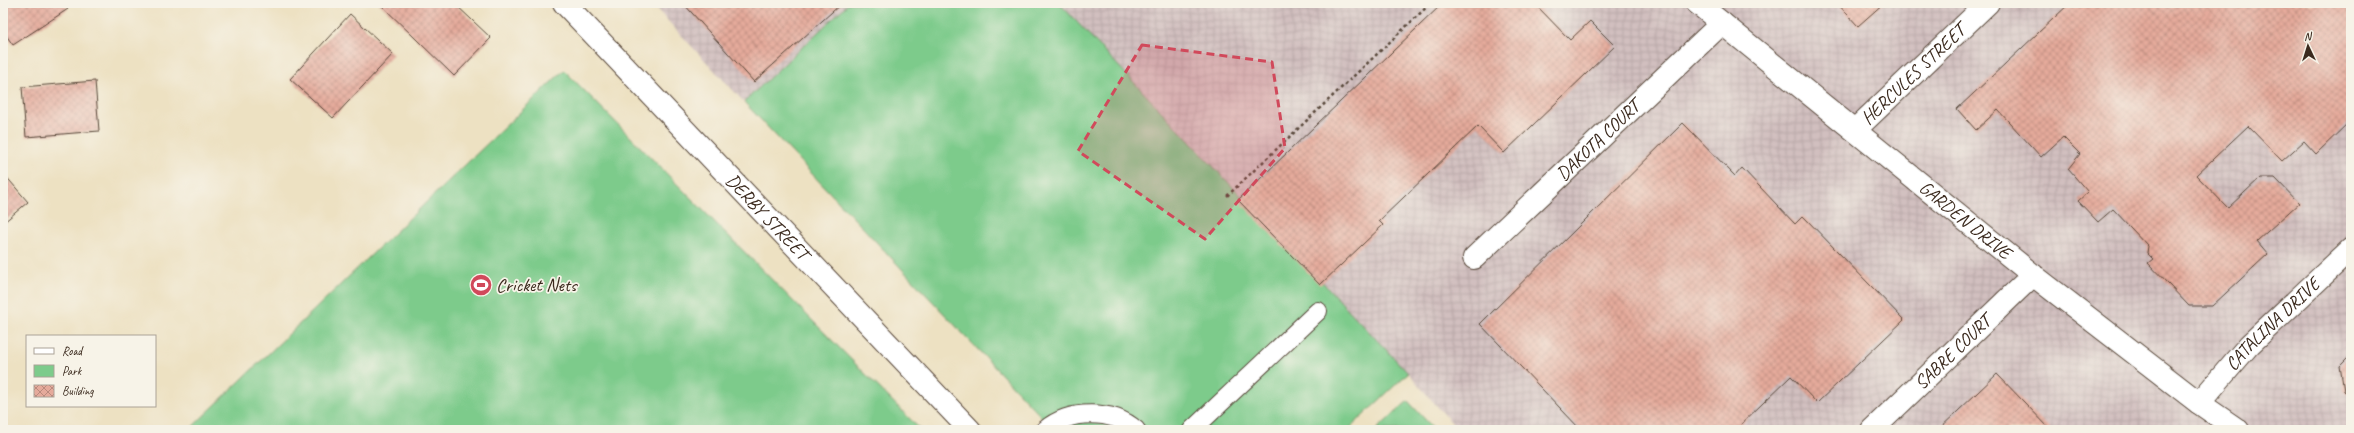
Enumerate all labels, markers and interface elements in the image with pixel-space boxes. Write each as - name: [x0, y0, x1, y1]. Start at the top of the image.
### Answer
- street label: HERCULES STREET: [1856, 15, 1974, 130]
- north arrow: [2288, 26, 2328, 66]
- text: N: [2303, 29, 2313, 43]
- street label: DAKOTA COURT: [1551, 91, 1649, 186]
- street label: DERBY STREET: [721, 169, 818, 269]
- street label: GARDEN DRIVE: [1914, 176, 2018, 266]
- street label: CATALINA DRIVE: [2220, 271, 2327, 376]
- sports icon: Cricket Nets: [468, 272, 494, 298]
- place label: Cricket Nets: [496, 273, 578, 297]
- street label: SABRE COURT: [1909, 306, 2000, 395]
- legend: [26, 335, 156, 407]
- text: Road: [62, 343, 84, 359]
- text: Park: [62, 363, 83, 379]
- text: Building: [62, 383, 94, 399]

